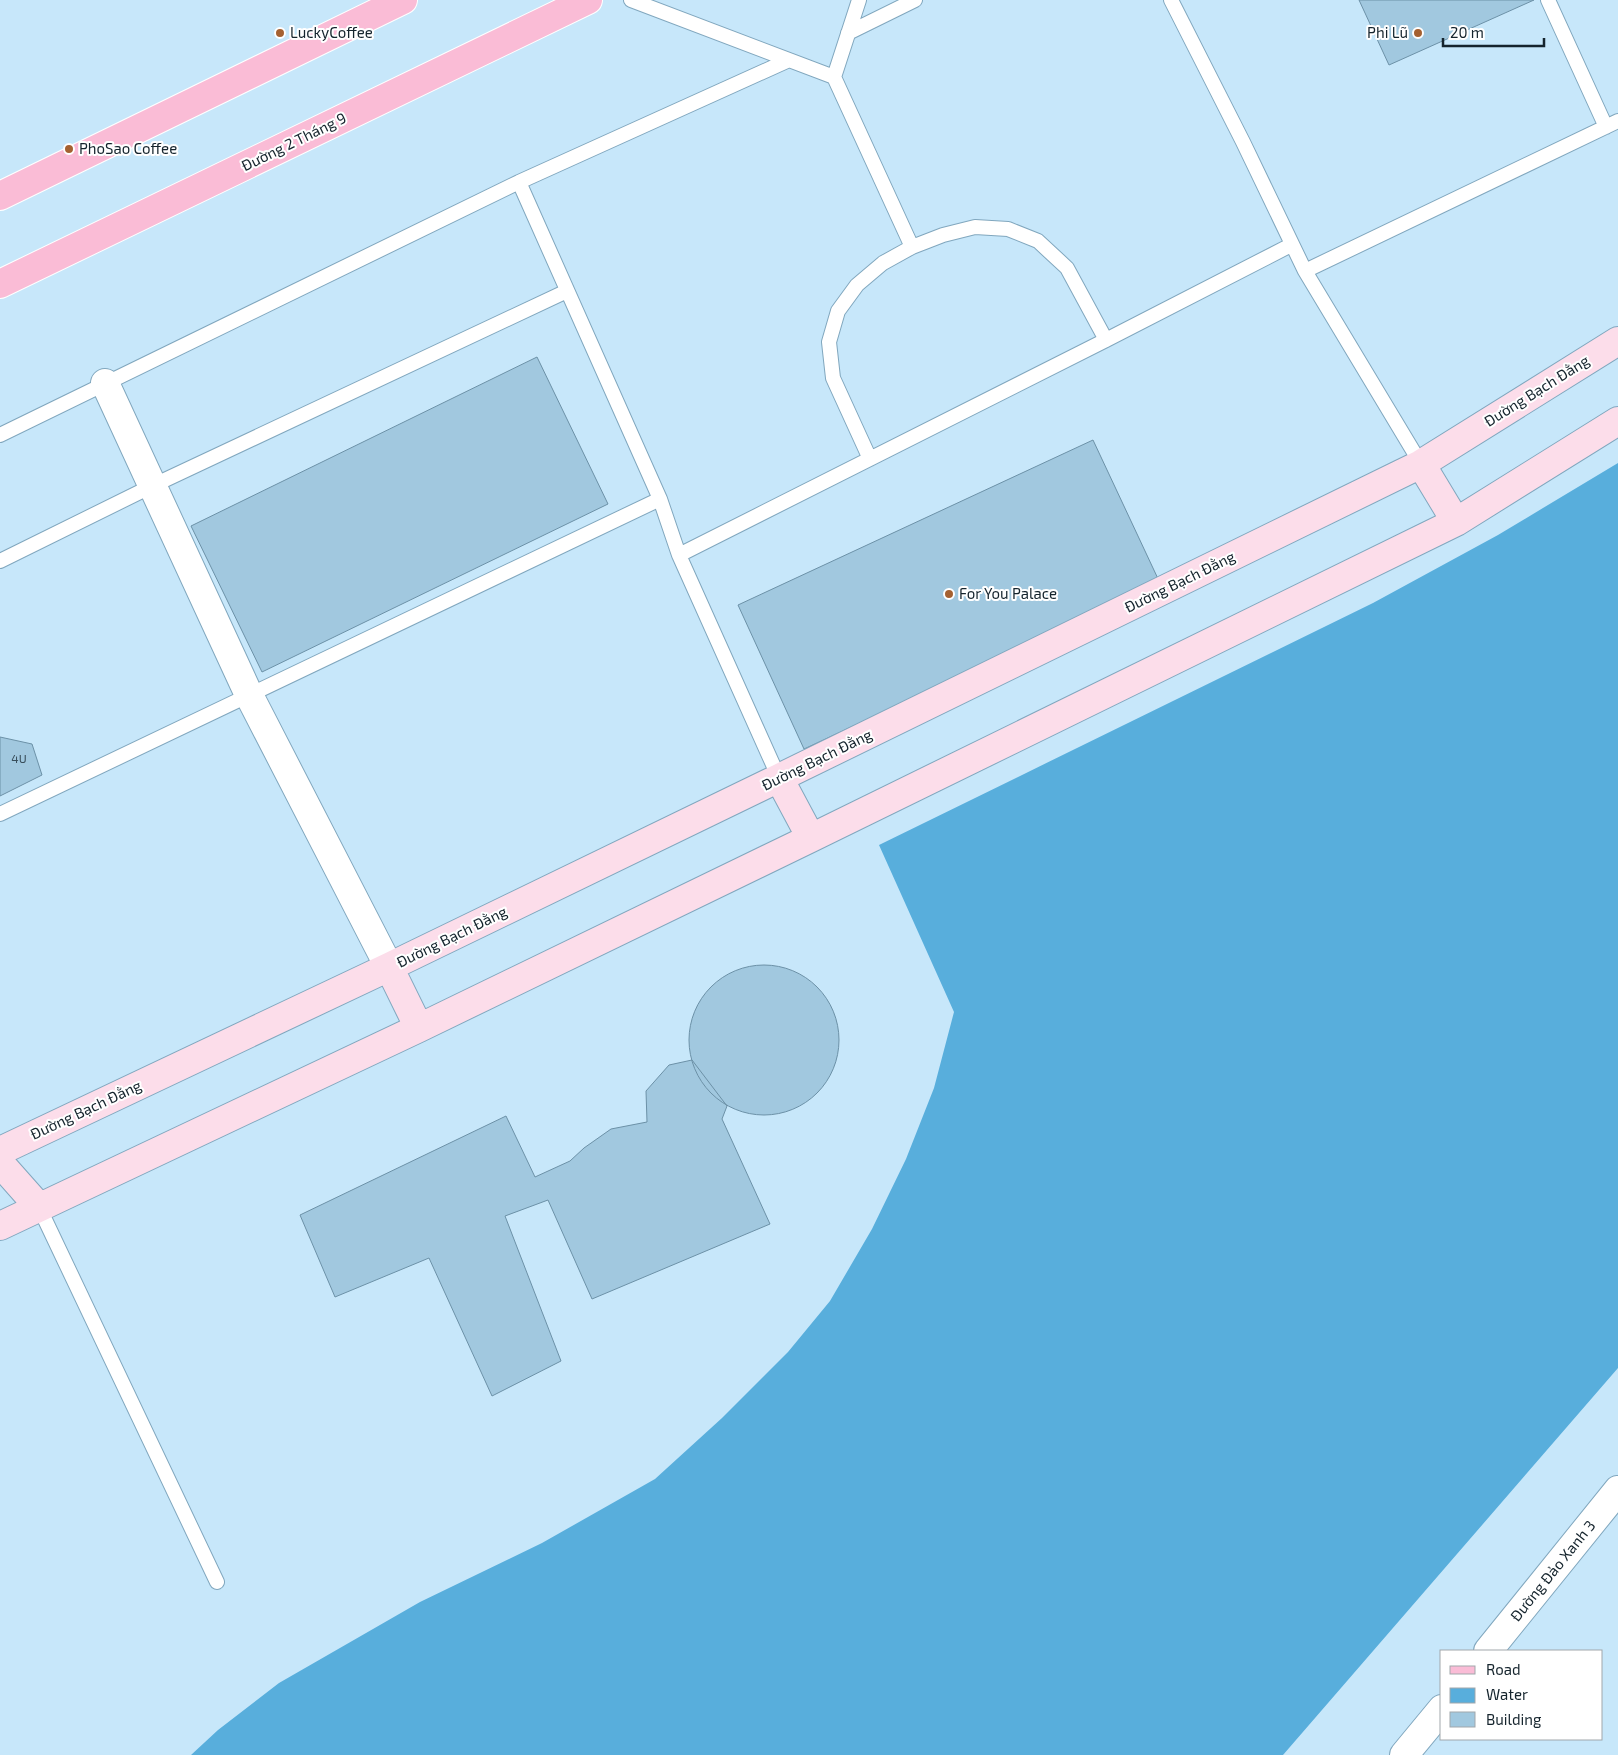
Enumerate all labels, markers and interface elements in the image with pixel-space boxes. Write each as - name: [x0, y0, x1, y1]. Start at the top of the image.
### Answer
- scale bar: [1443, 15, 1544, 47]
- place label: LuckyCoffee: [290, 23, 373, 41]
- place label: Phi Lũ: [1367, 23, 1408, 41]
- text: 20 m: [1450, 23, 1484, 41]
- marker: LuckyCoffee: [274, 27, 286, 39]
- marker: Phi Lũ: [1412, 27, 1424, 39]
- street label: Đường 2 Tháng 9: [238, 108, 349, 174]
- place label: PhoSao Coffee: [79, 139, 177, 157]
- marker: PhoSao Coffee: [63, 143, 75, 155]
- street label: Đường Bạch Đằng: [1481, 350, 1593, 430]
- street label: Đường Bạch Đằng: [1122, 546, 1238, 616]
- place label: For You Palace: [959, 584, 1057, 602]
- marker: For You Palace: [943, 588, 955, 600]
- street label: Đường Bạch Đằng: [759, 724, 875, 794]
- house number: 4U: [11, 751, 27, 765]
- street label: Đường Bạch Đằng: [394, 901, 510, 971]
- street label: Đường Bạch Đằng: [27, 1075, 145, 1143]
- street label: Đường Đảo Xanh 3: [1506, 1516, 1598, 1624]
- legend: [1440, 1650, 1603, 1740]
- text: Road: [1486, 1660, 1521, 1678]
- text: Water: [1486, 1685, 1528, 1703]
- text: Building: [1486, 1710, 1542, 1728]

